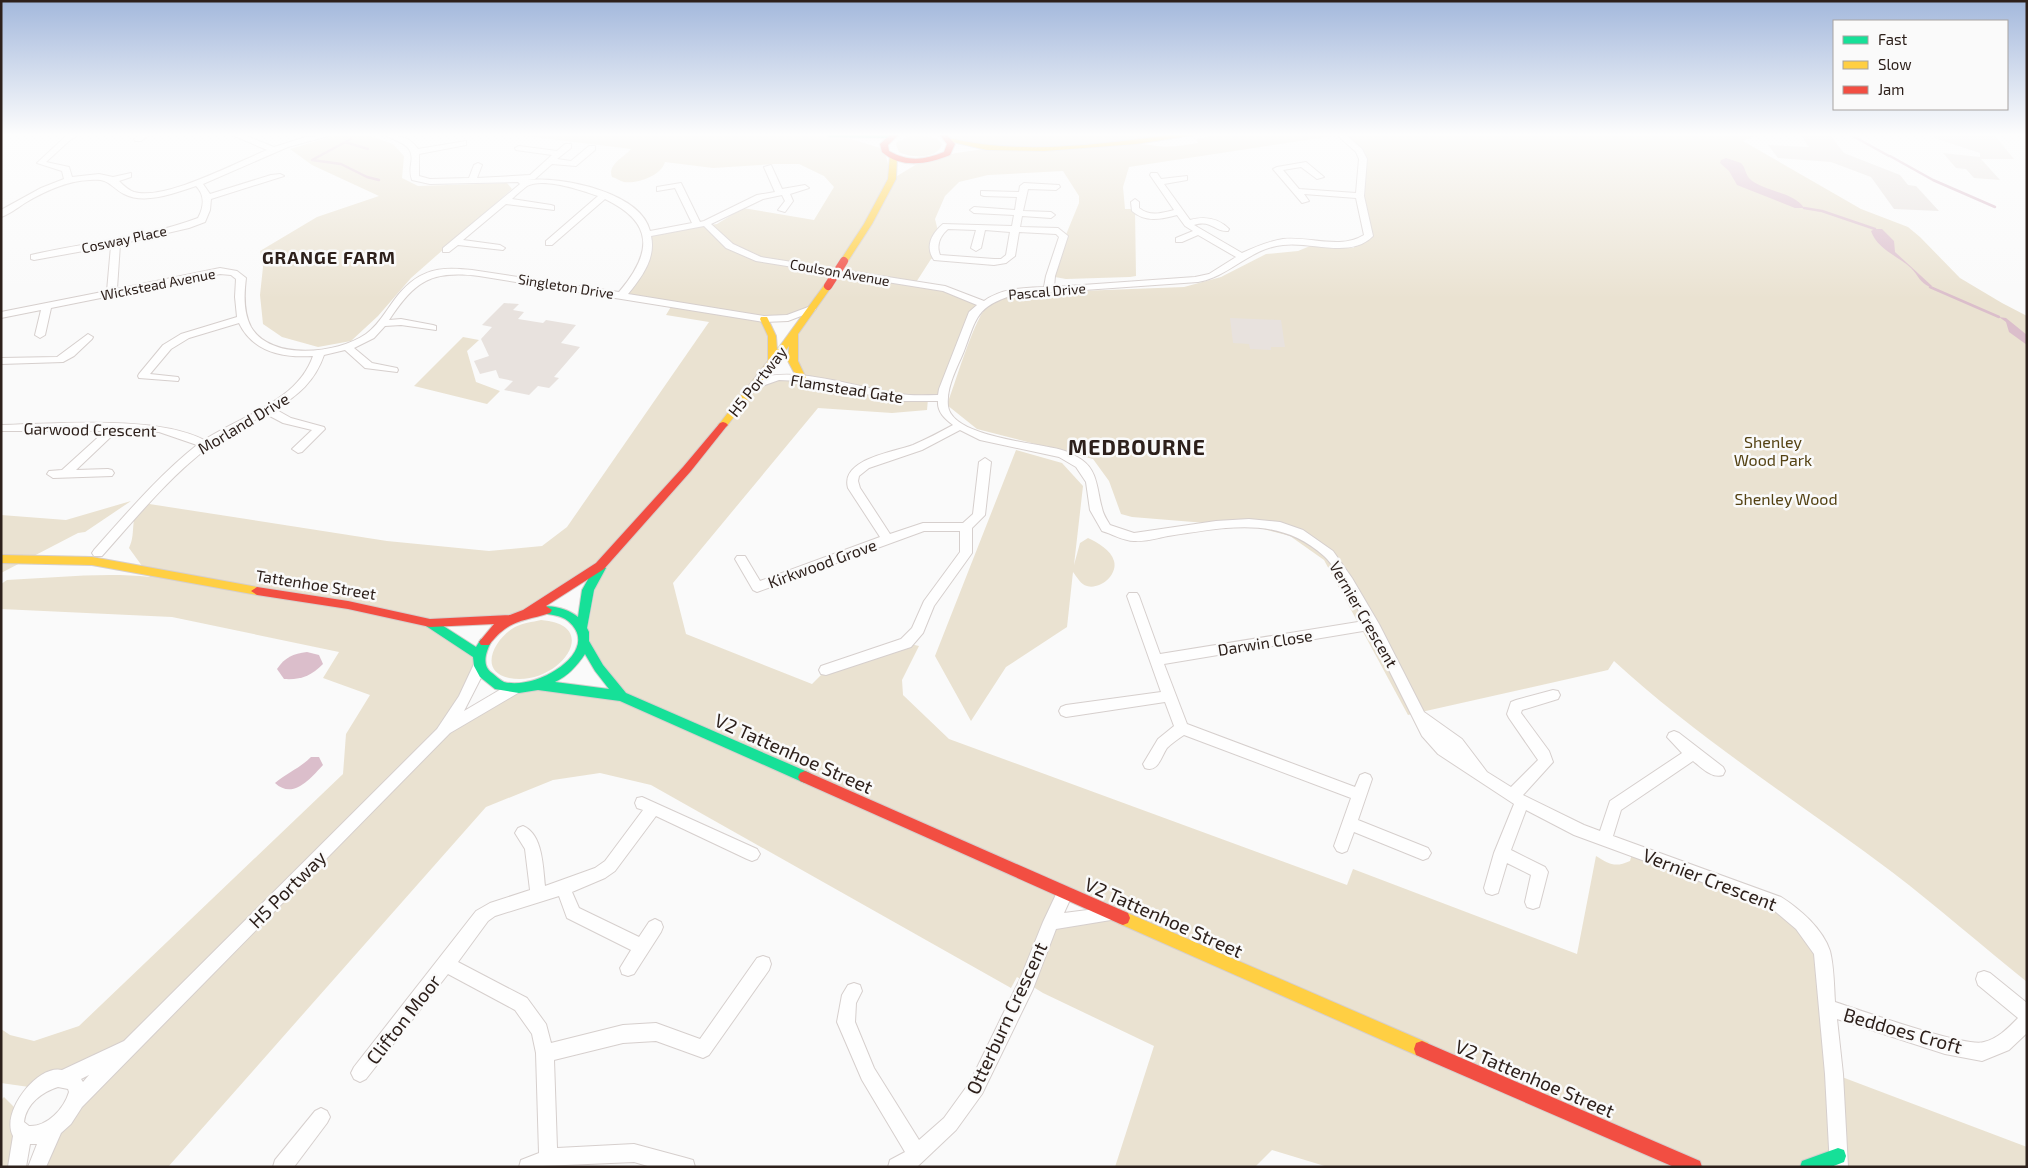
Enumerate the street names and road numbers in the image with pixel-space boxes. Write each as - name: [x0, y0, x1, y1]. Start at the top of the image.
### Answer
- street label: Cosway Place: [80, 222, 168, 256]
- street label: Coulson Avenue: [789, 255, 891, 289]
- street label: Wickstead Avenue: [99, 265, 217, 303]
- street label: Singleton Drive: [517, 270, 615, 302]
- street label: Pascal Drive: [1008, 279, 1086, 303]
- street label: H5 Portway: [724, 342, 791, 420]
- street label: Flamstead Gate: [789, 370, 905, 406]
- street label: Morland Drive: [194, 388, 292, 458]
- street label: Garwood Crescent: [23, 418, 157, 440]
- street label: Kirkwood Grove: [765, 535, 879, 591]
- street label: Vernier Crescent: [1326, 558, 1402, 670]
- street label: Tattenhoe Street: [254, 565, 378, 603]
- street label: Darwin Close: [1216, 625, 1314, 659]
- street label: V2 Tattenhoe Street: [711, 708, 877, 798]
- street label: Vernier Crescent: [1640, 843, 1780, 915]
- street label: H5 Portway: [244, 846, 330, 932]
- street label: V2 Tattenhoe Street: [1081, 872, 1247, 962]
- street label: Otterburn Crescent: [961, 938, 1051, 1098]
- street label: Clifton Moor: [361, 969, 445, 1068]
- street label: Beddoes Croft: [1841, 1002, 1965, 1058]
- street label: V2 Tattenhoe Street: [1452, 1034, 1618, 1122]

